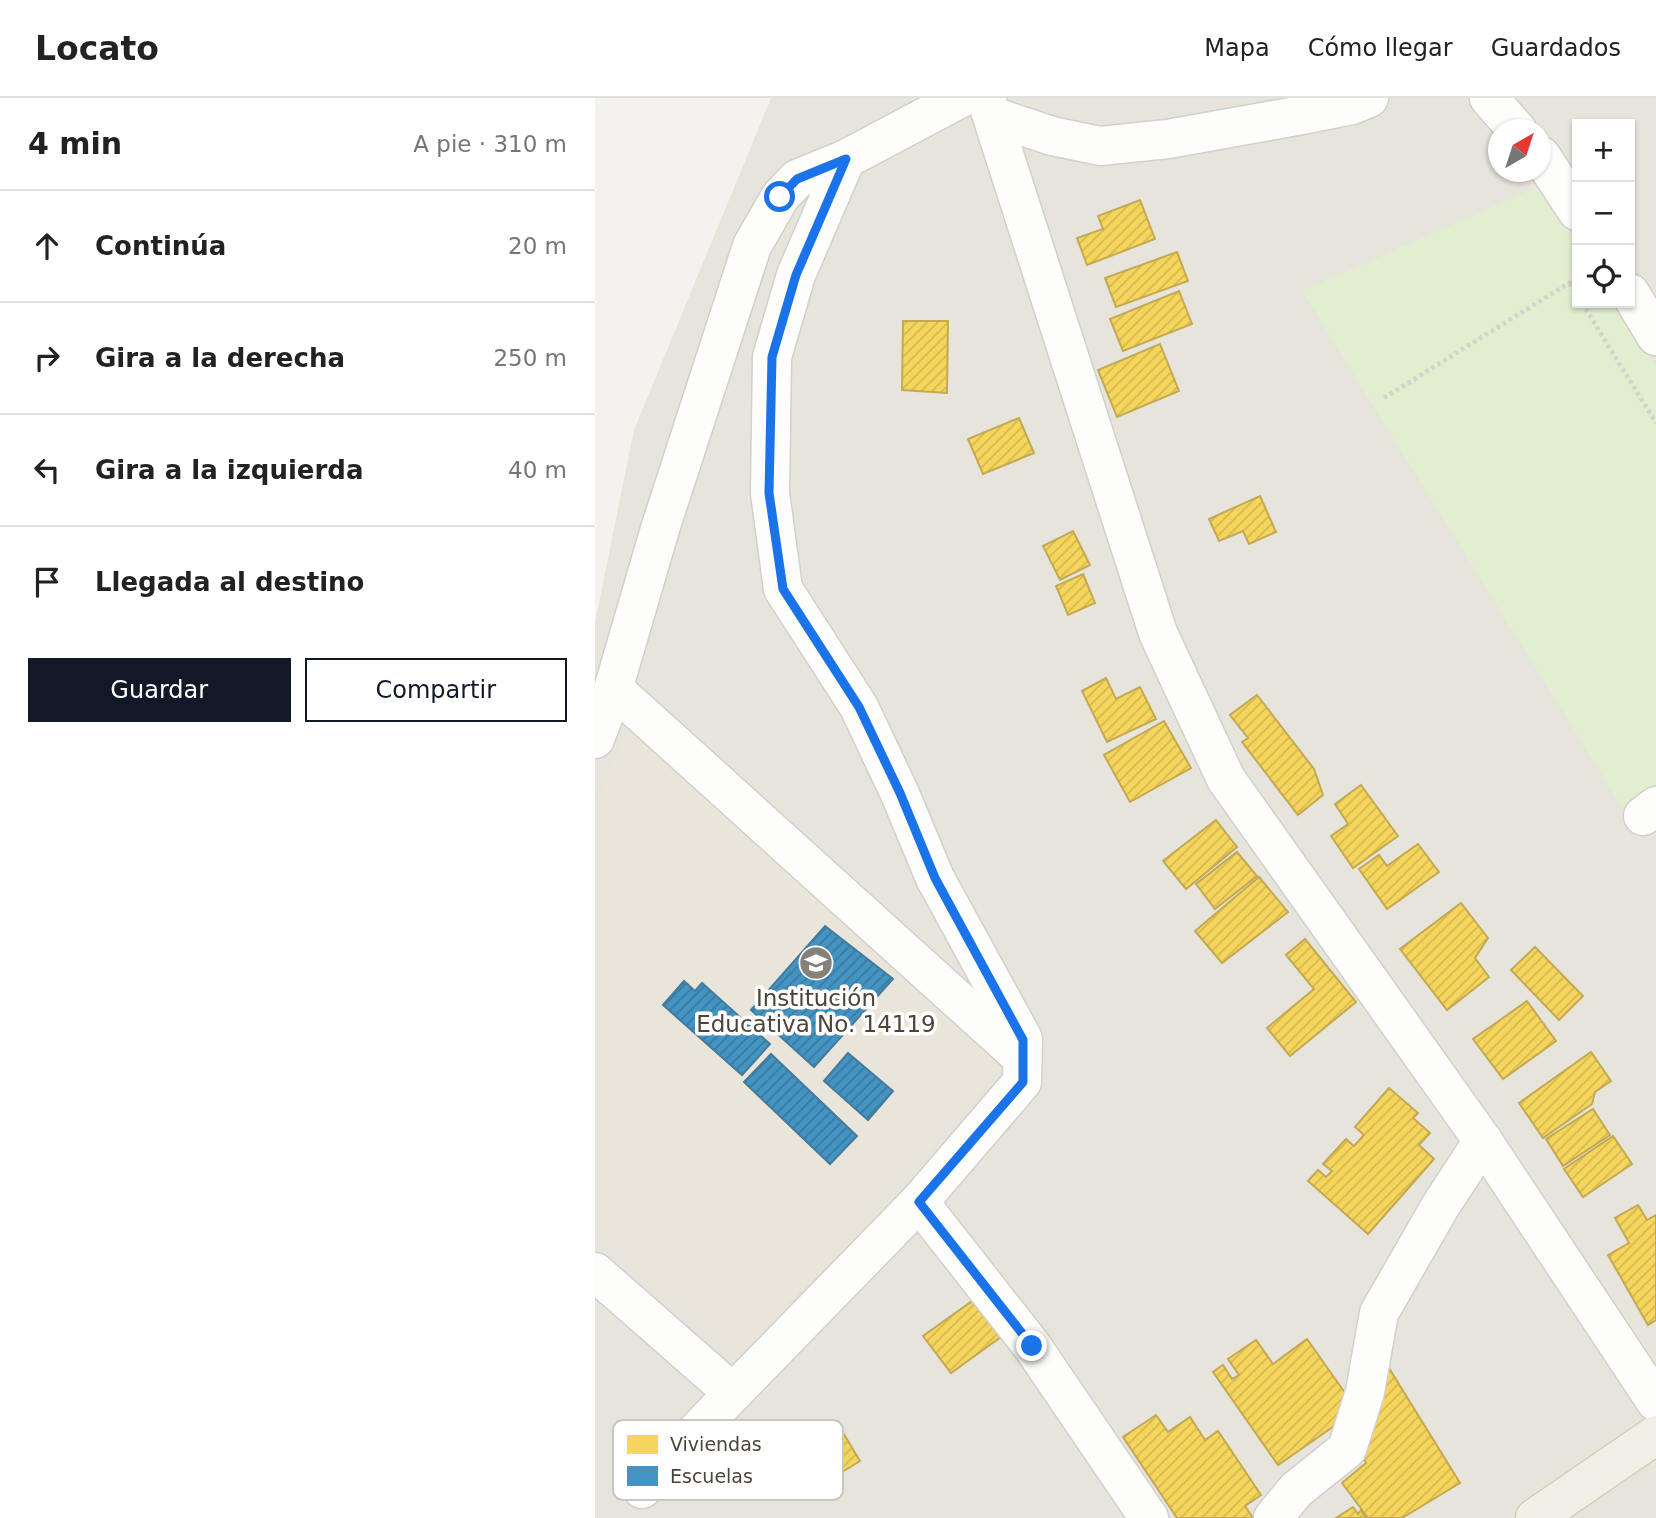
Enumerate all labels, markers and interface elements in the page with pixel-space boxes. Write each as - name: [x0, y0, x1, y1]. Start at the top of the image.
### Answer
- text: Locato: [35, 29, 159, 68]
- text: Mapa: [1204, 34, 1270, 62]
- text: Cómo llegar: [1308, 34, 1453, 62]
- text: Guardados: [1491, 34, 1621, 62]
- north arrow: [1488, 119, 1551, 182]
- map controls: [1572, 119, 1635, 308]
- button: +: [1572, 119, 1635, 182]
- text: 4 min: [28, 126, 122, 161]
- text: A pie · 310 m: [413, 131, 567, 157]
- route start: [764, 181, 795, 212]
- button: −: [1572, 182, 1635, 245]
- icon: ahead: [28, 227, 66, 265]
- text: Continúa: [95, 231, 226, 261]
- text: 20 m: [508, 233, 567, 259]
- button: locate: [1572, 245, 1635, 308]
- icon: right: [28, 339, 66, 377]
- text: Gira a la derecha: [95, 343, 345, 373]
- text: 250 m: [493, 345, 567, 371]
- icon: left: [28, 451, 66, 489]
- text: Gira a la izquierda: [95, 455, 363, 485]
- text: 40 m: [508, 457, 567, 483]
- icon: arrive: [28, 563, 66, 601]
- text: Llegada al destino: [95, 567, 364, 597]
- button: Guardar: [28, 658, 291, 722]
- button: Compartir: [305, 658, 567, 722]
- school or university icon: Institución Educativa No. 14119: [797, 944, 835, 982]
- place label: Institución Educativa No. 14119: [696, 985, 936, 1037]
- route end: [1016, 1330, 1047, 1361]
- legend: [613, 1420, 843, 1500]
- text: Viviendas: [670, 1433, 762, 1455]
- text: Escuelas: [670, 1465, 753, 1487]

